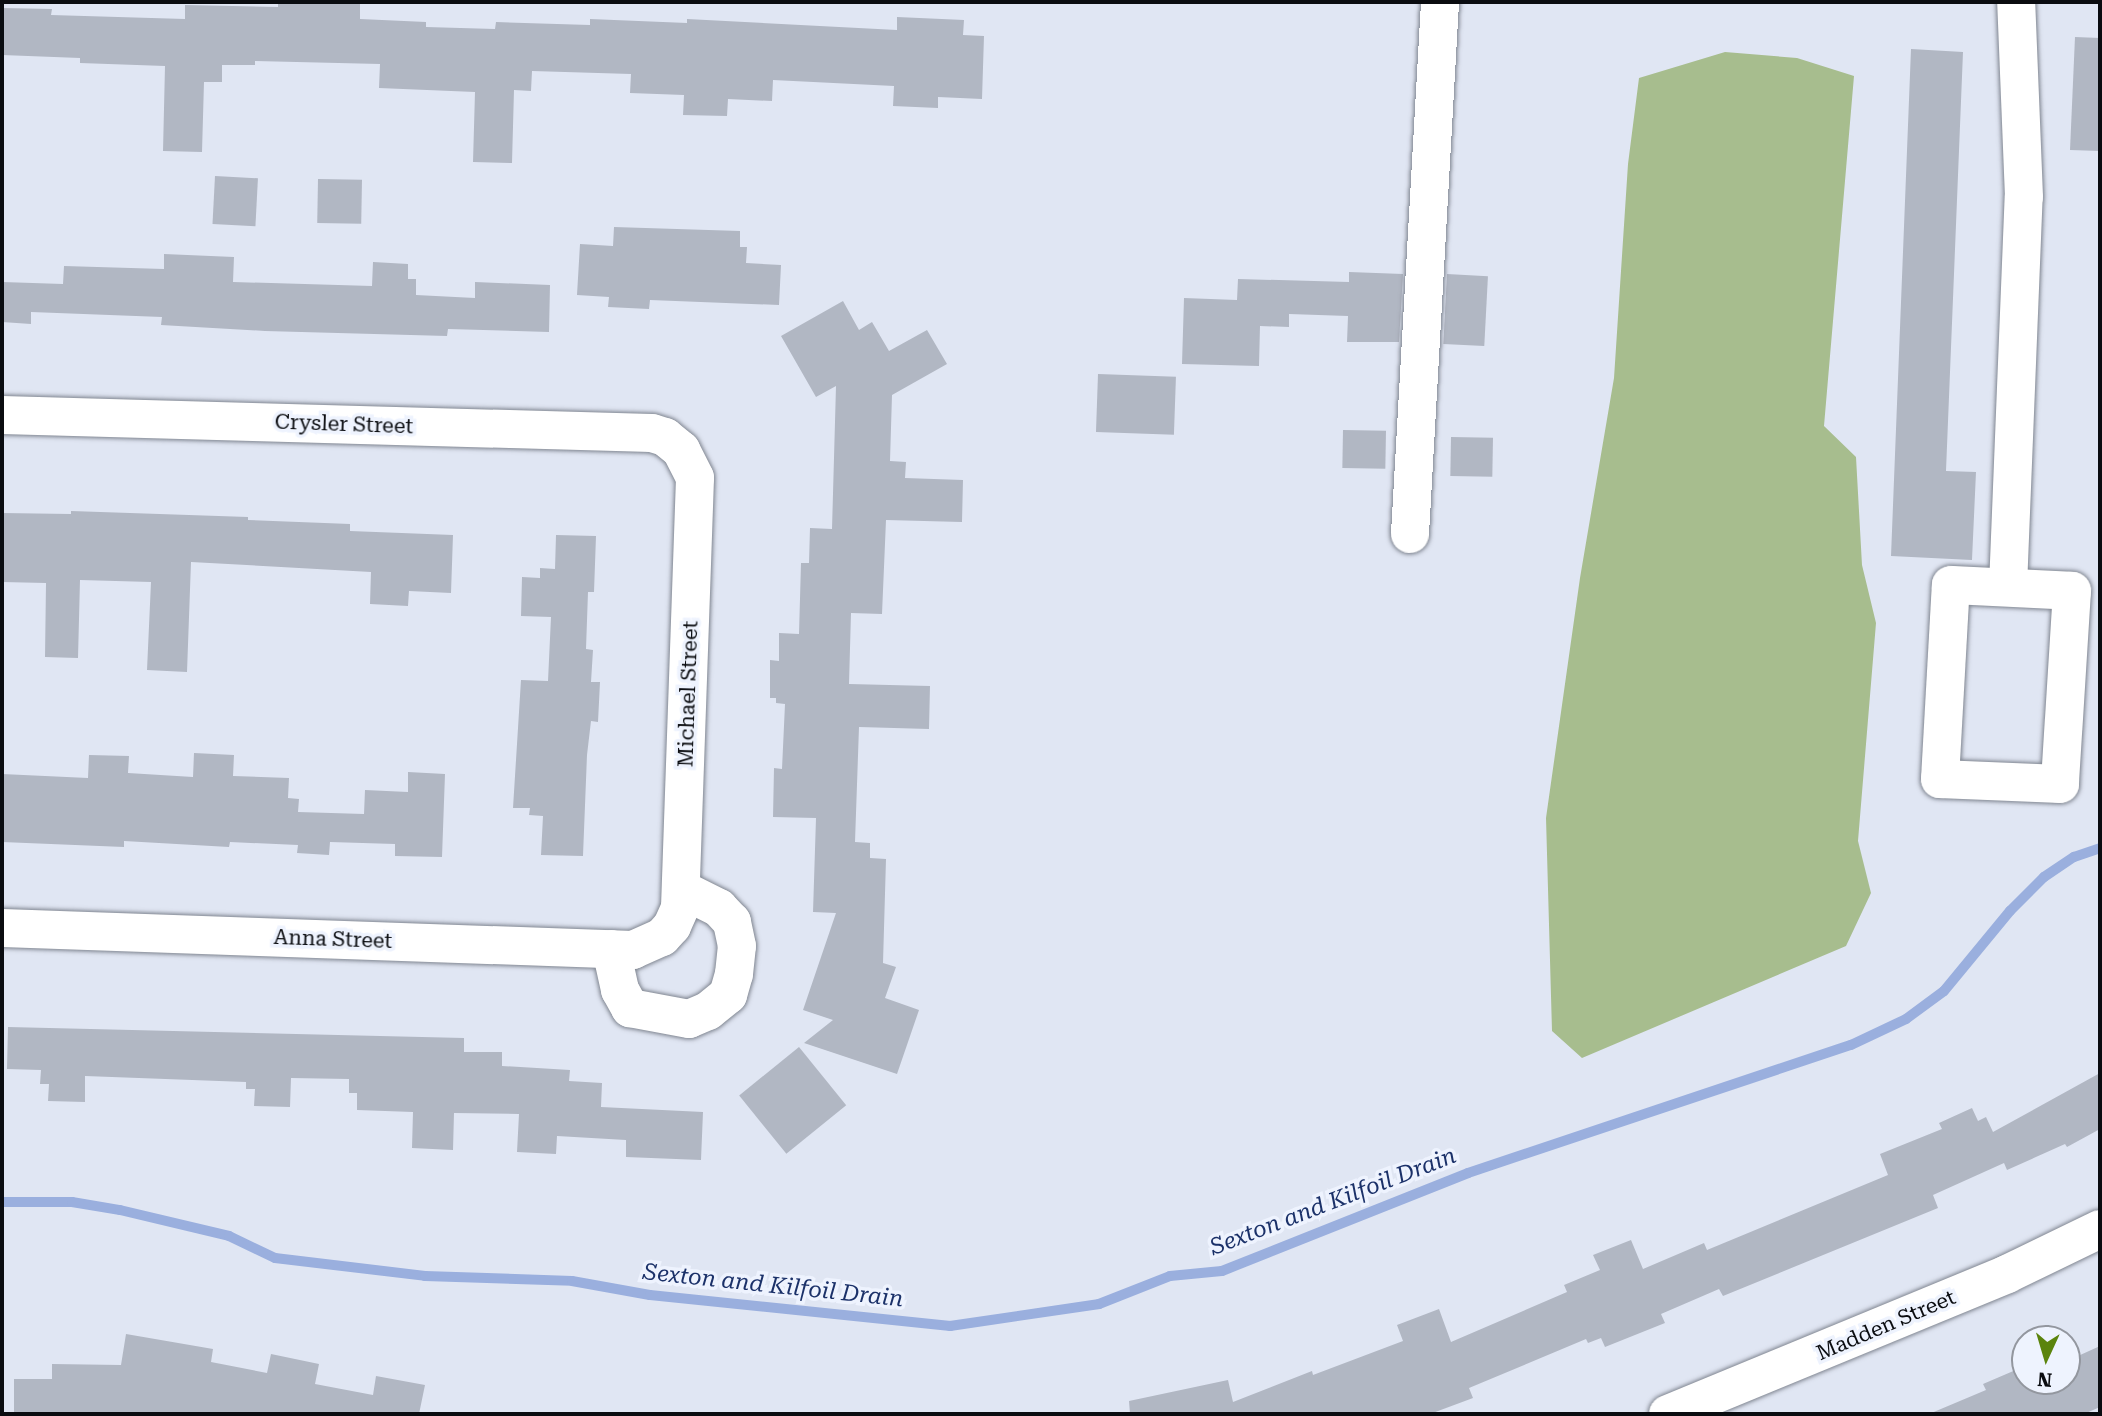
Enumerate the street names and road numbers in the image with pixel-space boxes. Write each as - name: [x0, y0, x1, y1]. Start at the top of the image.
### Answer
- street label: Crysler Street: [274, 409, 414, 439]
- street label: Michael Street: [673, 620, 703, 768]
- street label: Anna Street: [273, 924, 393, 954]
- street label: Madden Street: [1813, 1284, 1959, 1366]

